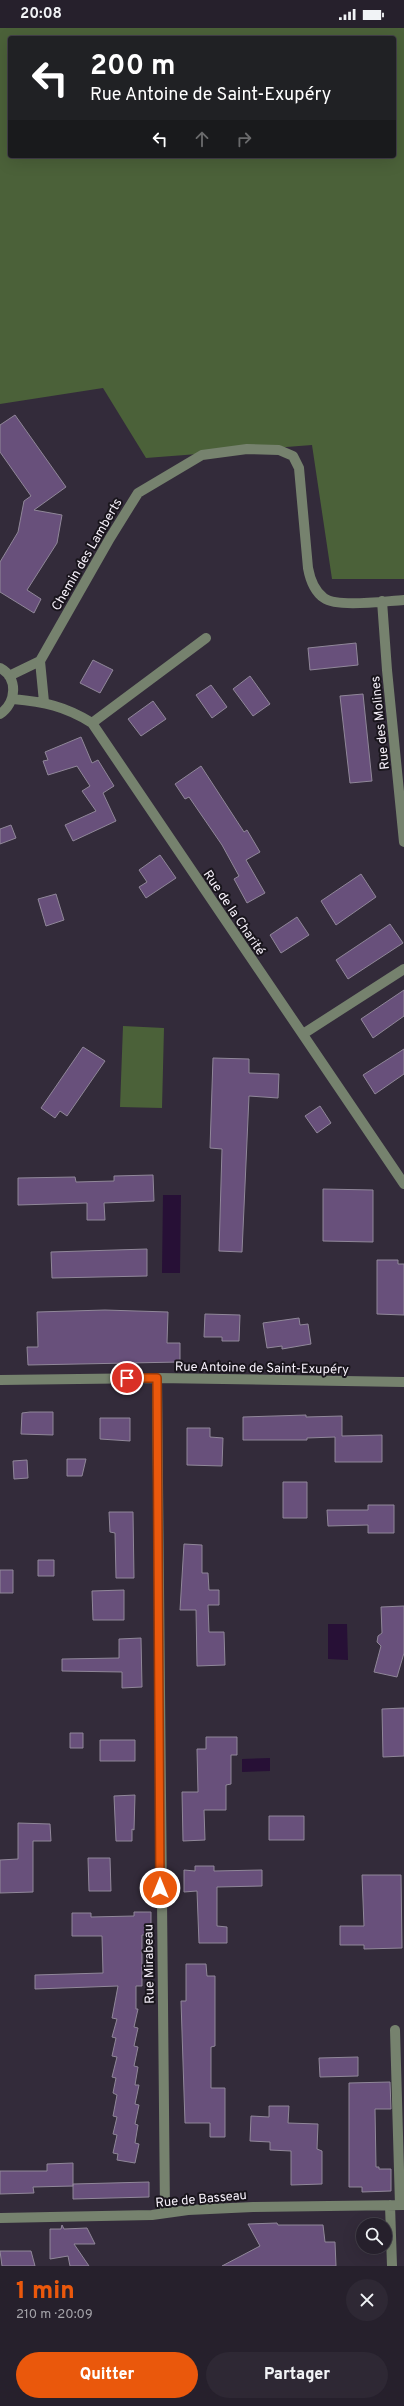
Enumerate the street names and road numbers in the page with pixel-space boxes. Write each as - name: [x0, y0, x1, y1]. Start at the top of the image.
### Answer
- street label: Chemin des Lamberts: [49, 496, 126, 614]
- street label: Rue des Molines: [368, 675, 394, 770]
- street label: Rue de la Charité: [199, 867, 268, 959]
- street label: Rue Antoine de Saint-Exupéry: [175, 1359, 349, 1379]
- street label: Rue Mirabeau: [141, 1924, 159, 2004]
- street label: Rue de Basseau: [155, 2188, 248, 2212]

